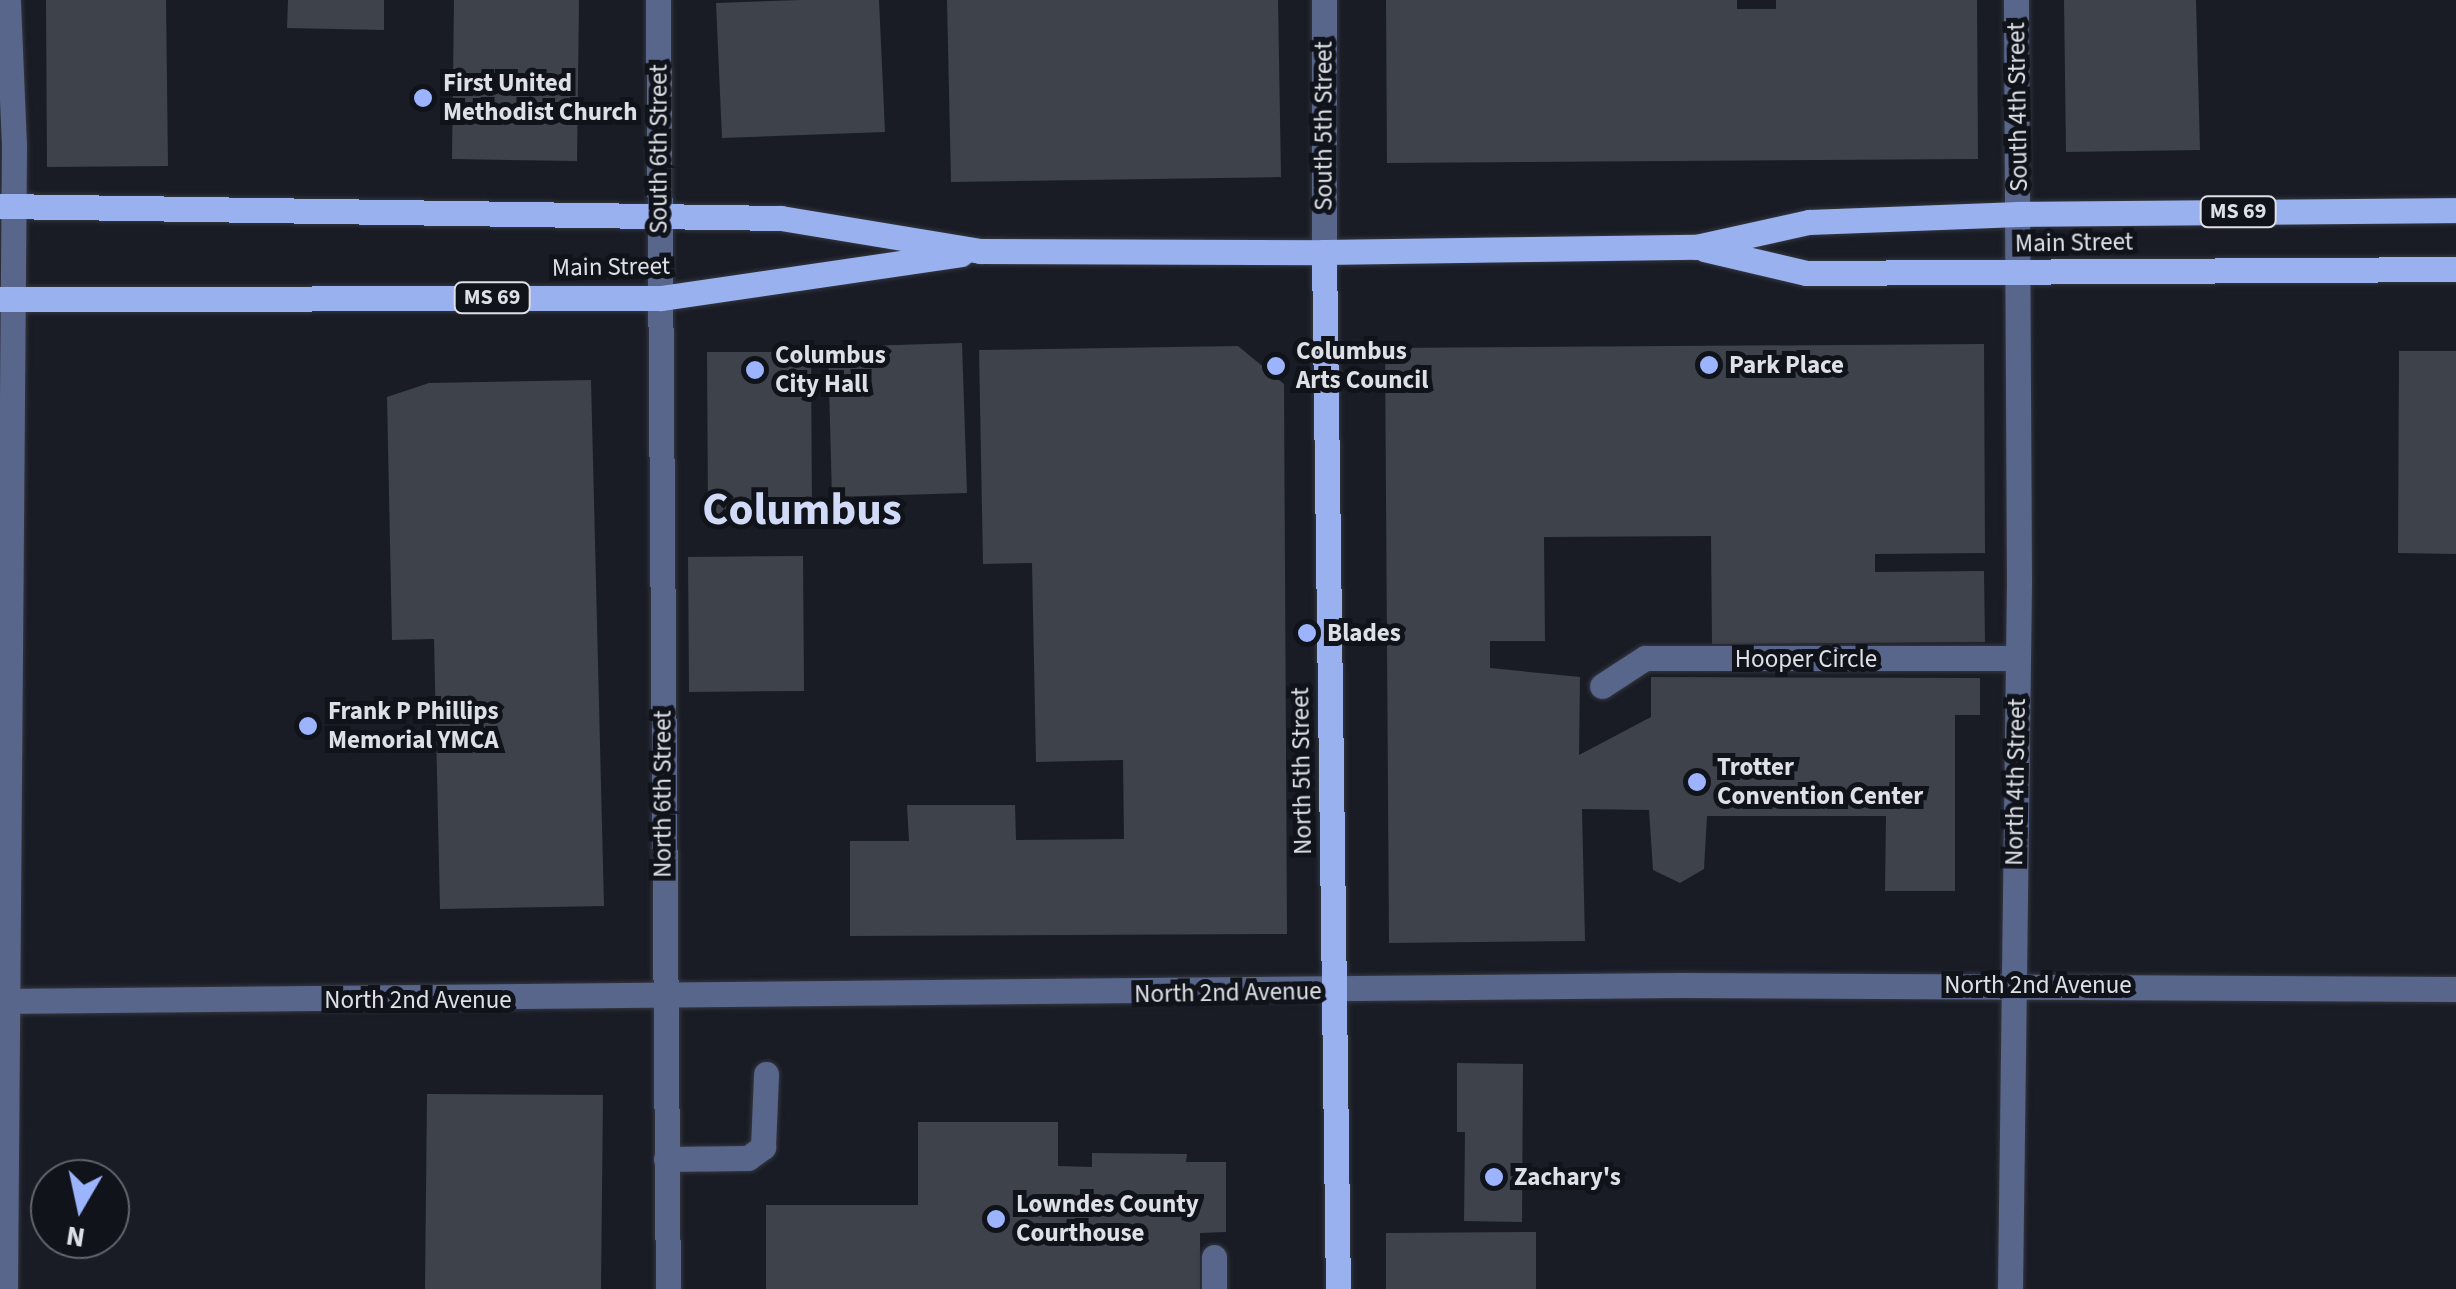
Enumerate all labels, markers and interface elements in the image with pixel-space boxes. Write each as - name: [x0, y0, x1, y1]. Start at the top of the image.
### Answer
- street label: South 4th Street: [2002, 22, 2034, 192]
- street label: South 5th Street: [1309, 41, 1339, 211]
- street label: South 6th Street: [644, 64, 674, 234]
- place label: First United Methodist Church: [443, 69, 638, 128]
- marker: First United Methodist Church: [412, 87, 434, 109]
- road number: MS 69: [2198, 195, 2278, 229]
- street label: Main Street: [2015, 227, 2133, 259]
- street label: Main Street: [552, 251, 670, 283]
- road number: MS 69: [452, 281, 532, 315]
- place label: Columbus Arts Council: [1296, 337, 1428, 396]
- place label: Columbus City Hall: [775, 341, 886, 400]
- place label: Park Place: [1729, 350, 1844, 380]
- marker: Park Place: [1698, 354, 1720, 376]
- marker: Columbus Arts Council: [1265, 355, 1287, 377]
- marker: Columbus City Hall: [744, 359, 766, 381]
- district label: Columbus: [702, 484, 902, 538]
- place label: Blades: [1327, 618, 1401, 648]
- marker: Blades: [1296, 622, 1318, 644]
- street label: Hooper Circle: [1735, 644, 1877, 674]
- street label: North 5th Street: [1286, 687, 1318, 855]
- place label: Frank P Phillips Memorial YMCA: [328, 697, 499, 756]
- street label: North 4th Street: [2000, 698, 2032, 866]
- street label: North 6th Street: [648, 710, 678, 878]
- marker: Frank P Phillips Memorial YMCA: [297, 715, 319, 737]
- place label: Trotter Convention Center: [1717, 753, 1923, 812]
- marker: Trotter Convention Center: [1686, 771, 1708, 793]
- street label: North 2nd Avenue: [1944, 970, 2132, 1000]
- street label: North 2nd Avenue: [1134, 976, 1322, 1010]
- street label: North 2nd Avenue: [324, 985, 512, 1015]
- north arrow: [30, 1159, 130, 1259]
- place label: Zachary's: [1514, 1162, 1621, 1192]
- marker: Zachary's: [1483, 1166, 1505, 1188]
- place label: Lowndes County Courthouse: [1016, 1190, 1199, 1249]
- marker: Lowndes County Courthouse: [985, 1208, 1007, 1230]
- text: N: [63, 1215, 88, 1258]

